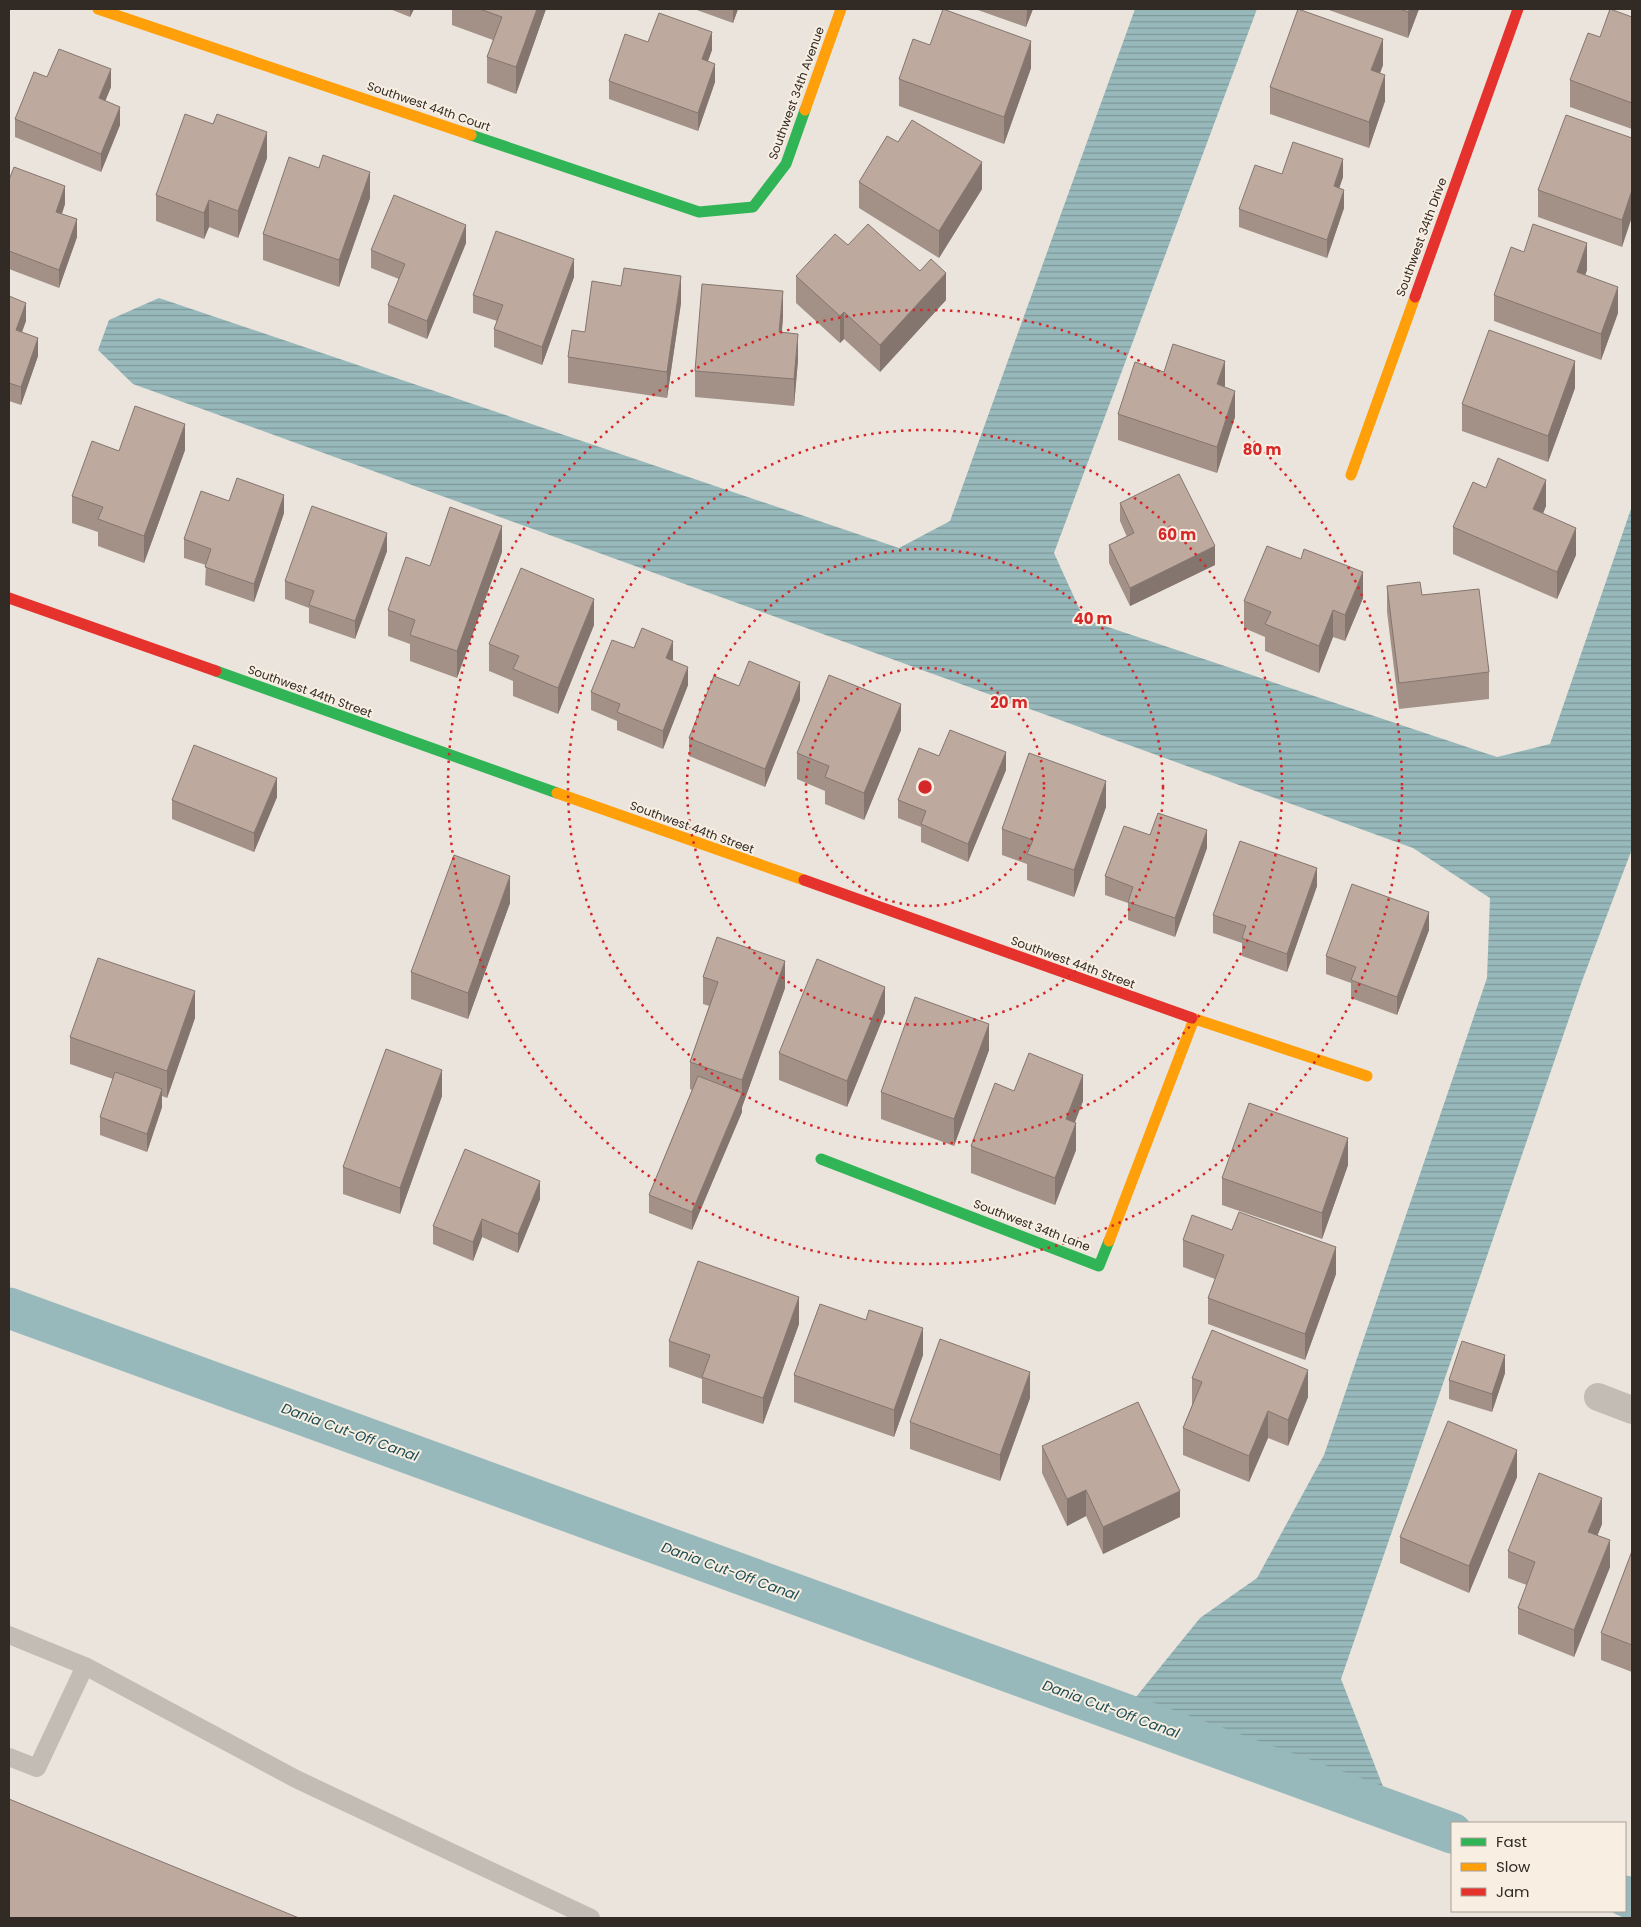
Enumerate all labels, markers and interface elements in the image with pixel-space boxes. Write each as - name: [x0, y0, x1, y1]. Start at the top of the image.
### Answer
- street label: Southwest 34th Avenue: [764, 24, 828, 162]
- street label: Southwest 44th Court: [365, 77, 493, 135]
- street label: Southwest 34th Drive: [1392, 175, 1450, 299]
- text: 80 m: [1243, 439, 1281, 460]
- text: 60 m: [1158, 524, 1196, 545]
- text: 40 m: [1073, 608, 1113, 629]
- street label: Southwest 44th Street: [246, 661, 374, 721]
- text: 20 m: [990, 692, 1028, 713]
- centre of rings: [916, 778, 934, 796]
- street label: Southwest 44th Street: [628, 797, 756, 857]
- street label: Southwest 44th Street: [1009, 932, 1137, 992]
- street label: Southwest 34th Lane: [971, 1195, 1093, 1255]
- water label: Dania Cut-Off Canal: [279, 1398, 422, 1466]
- water label: Dania Cut-Off Canal: [659, 1537, 802, 1605]
- water label: Dania Cut-Off Canal: [1040, 1675, 1183, 1743]
- legend: [1451, 1822, 1626, 1912]
- text: Fast: [1496, 1831, 1527, 1852]
- text: Slow: [1496, 1856, 1531, 1877]
- text: Jam: [1496, 1881, 1530, 1902]

